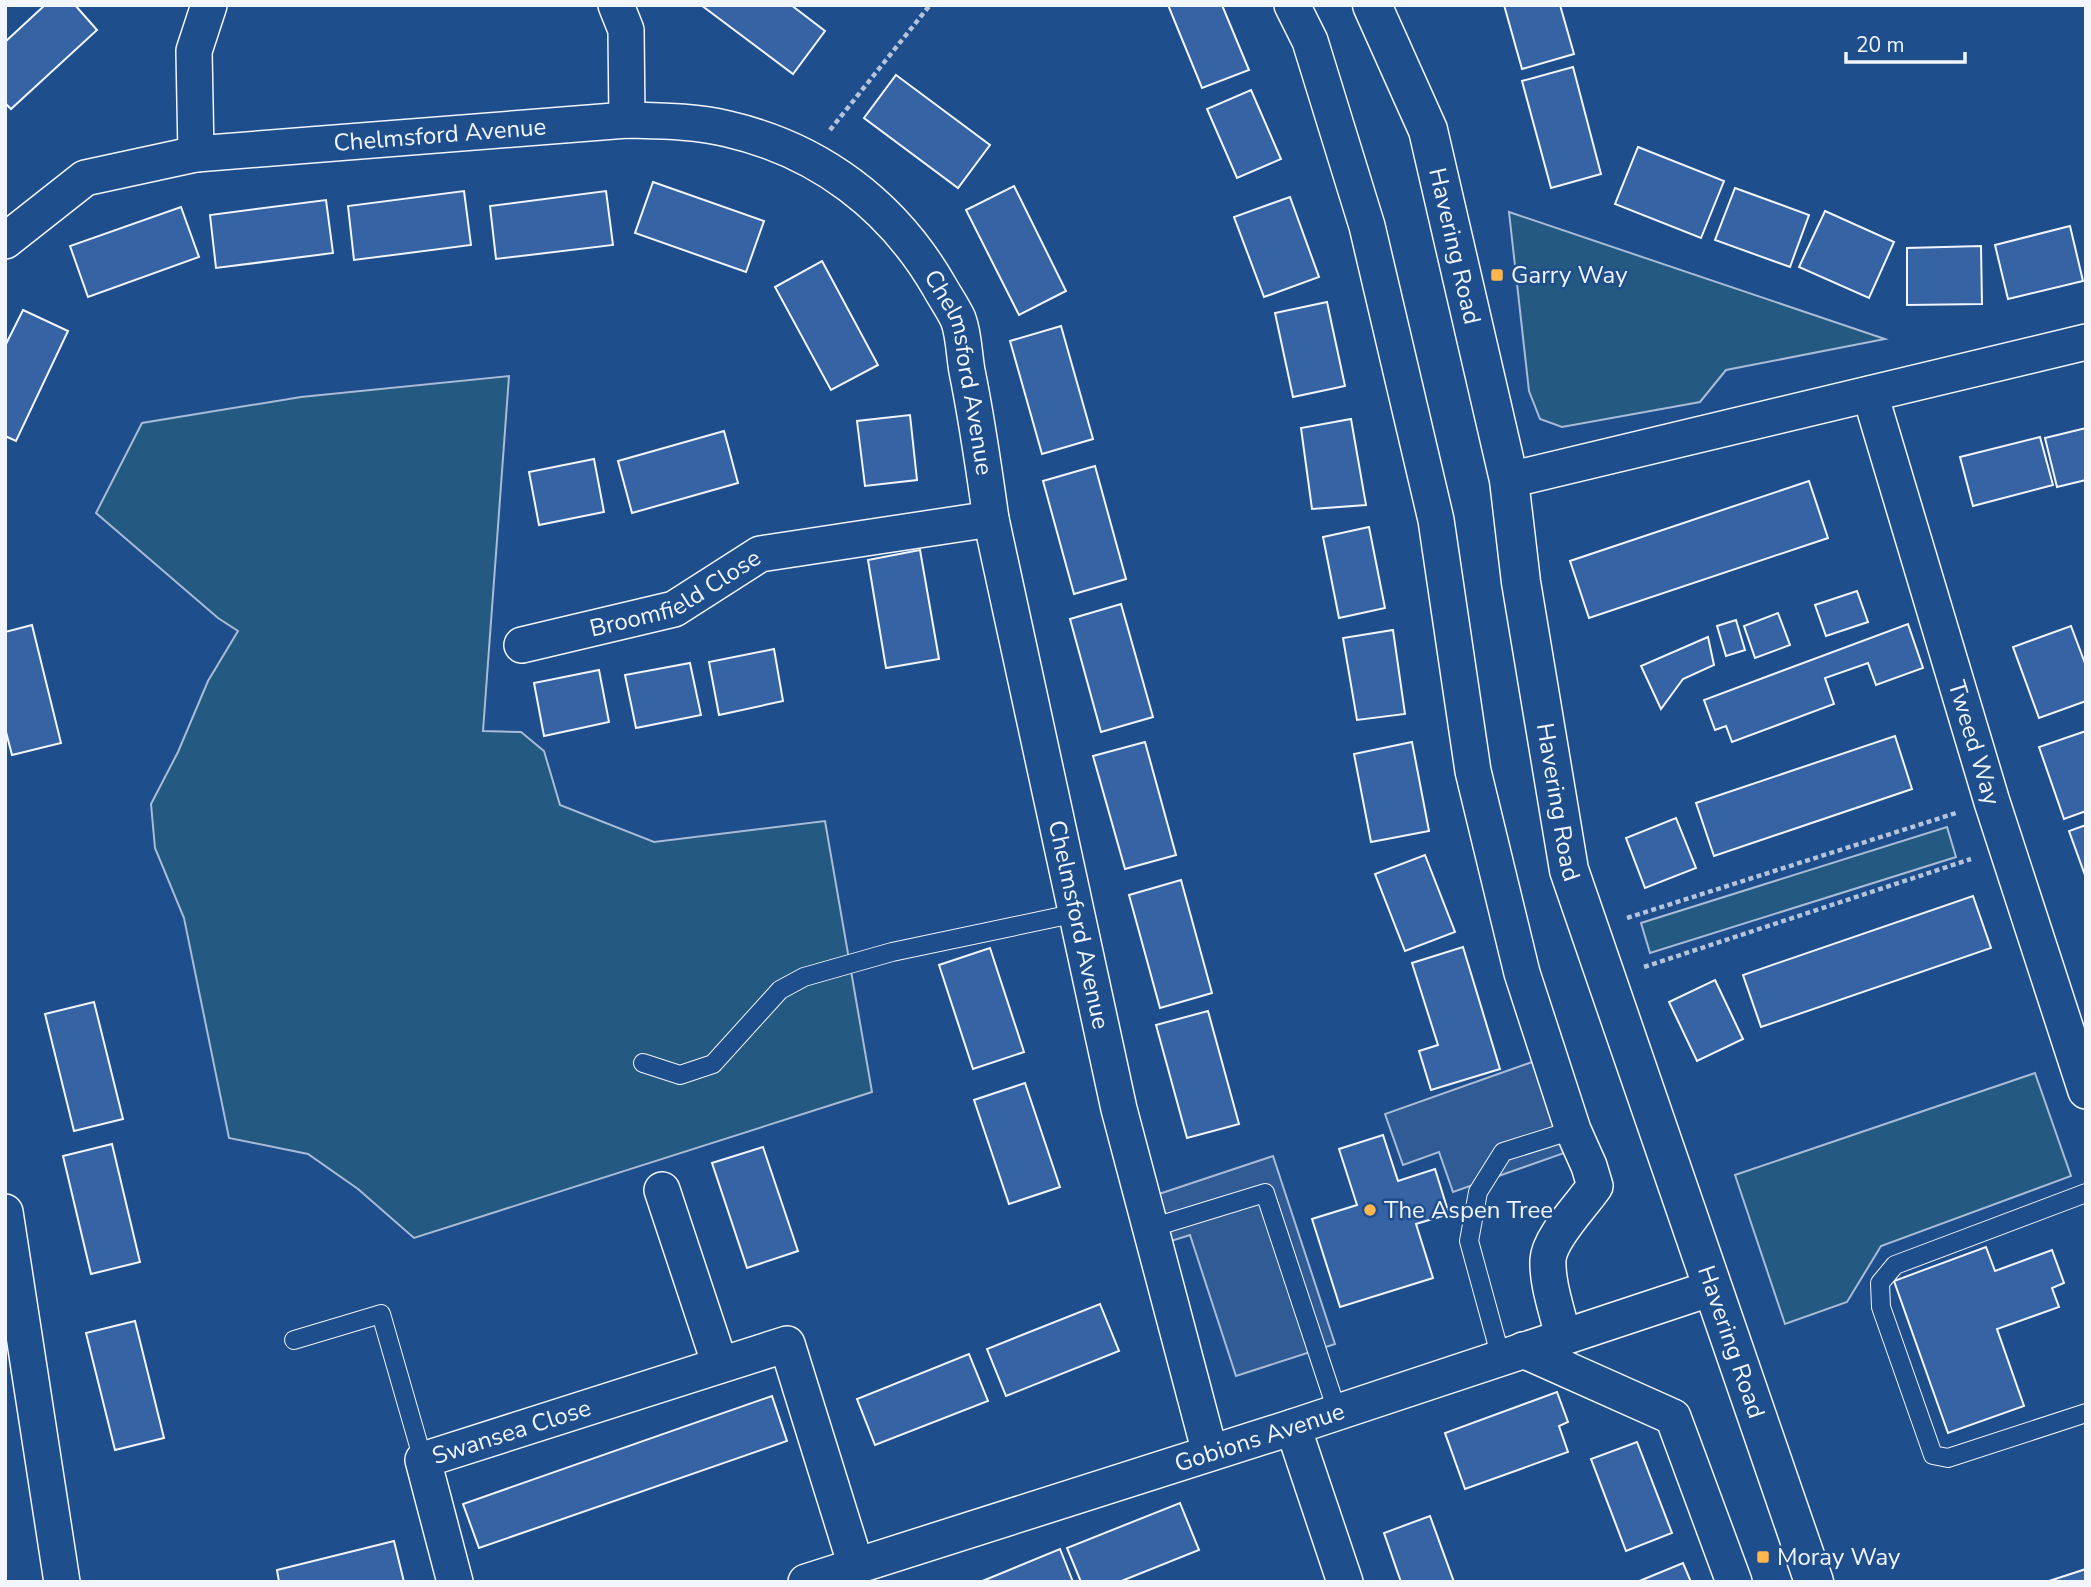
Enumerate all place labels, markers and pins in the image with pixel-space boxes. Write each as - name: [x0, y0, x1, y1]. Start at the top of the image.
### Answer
- place label: Garry Way: [1511, 259, 1628, 291]
- marker: Garry Way: [1489, 267, 1505, 283]
- place label: The Aspen Tree: [1384, 1194, 1553, 1226]
- marker: The Aspen Tree: [1362, 1202, 1378, 1218]
- place label: Moray Way: [1777, 1541, 1901, 1573]
- marker: Moray Way: [1755, 1549, 1771, 1565]

